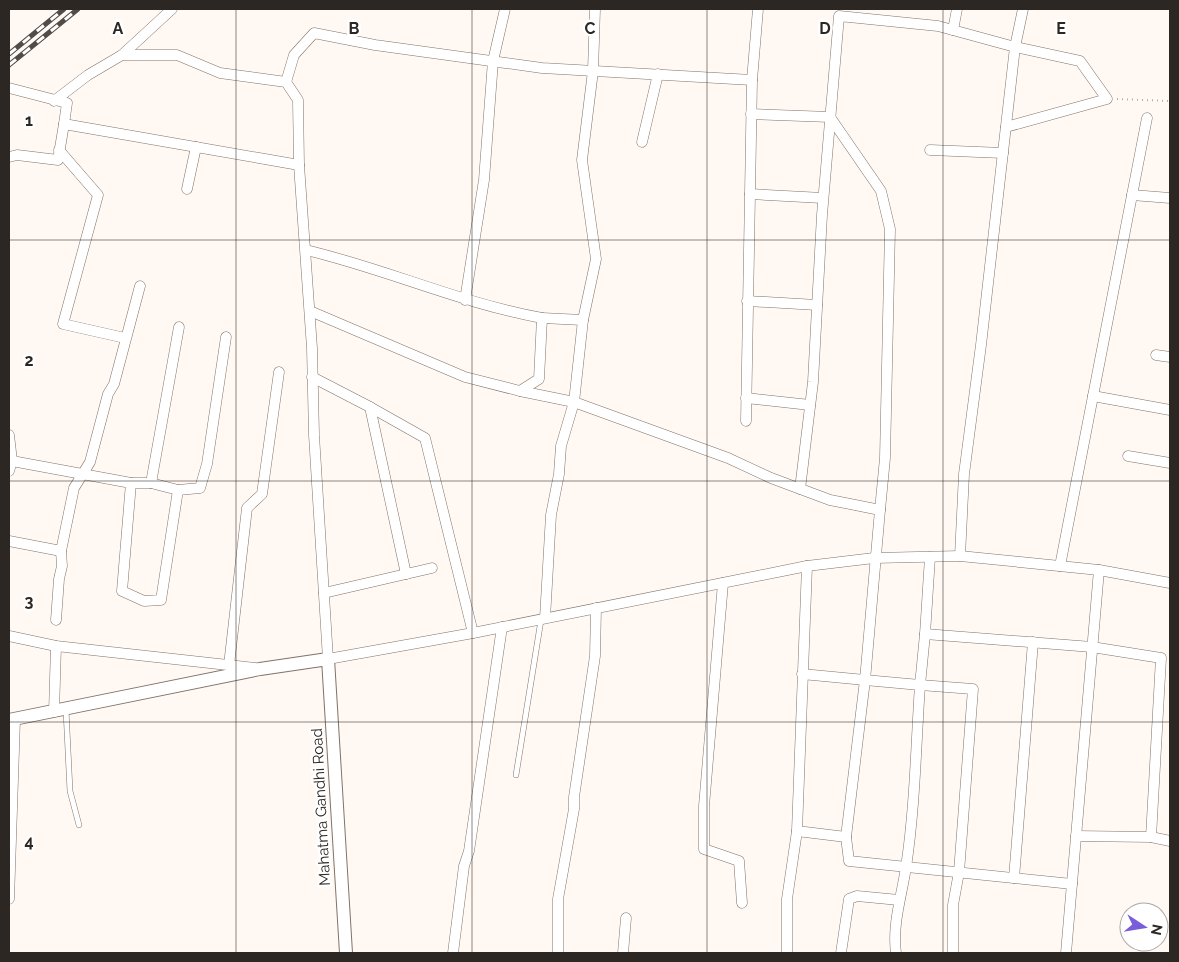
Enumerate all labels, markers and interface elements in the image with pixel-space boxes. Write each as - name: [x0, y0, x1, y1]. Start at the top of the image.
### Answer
- text: A: [113, 19, 124, 38]
- text: B: [349, 19, 360, 38]
- text: C: [585, 19, 596, 38]
- text: D: [819, 19, 831, 38]
- text: E: [1056, 19, 1066, 38]
- text: 1: [25, 111, 33, 130]
- text: 2: [24, 351, 34, 370]
- text: 3: [25, 592, 34, 611]
- street label: Mahatma Gandhi Road: [308, 728, 334, 886]
- text: 4: [24, 832, 34, 851]
- north arrow: [1119, 902, 1169, 952]
- text: N: [1148, 923, 1166, 937]

